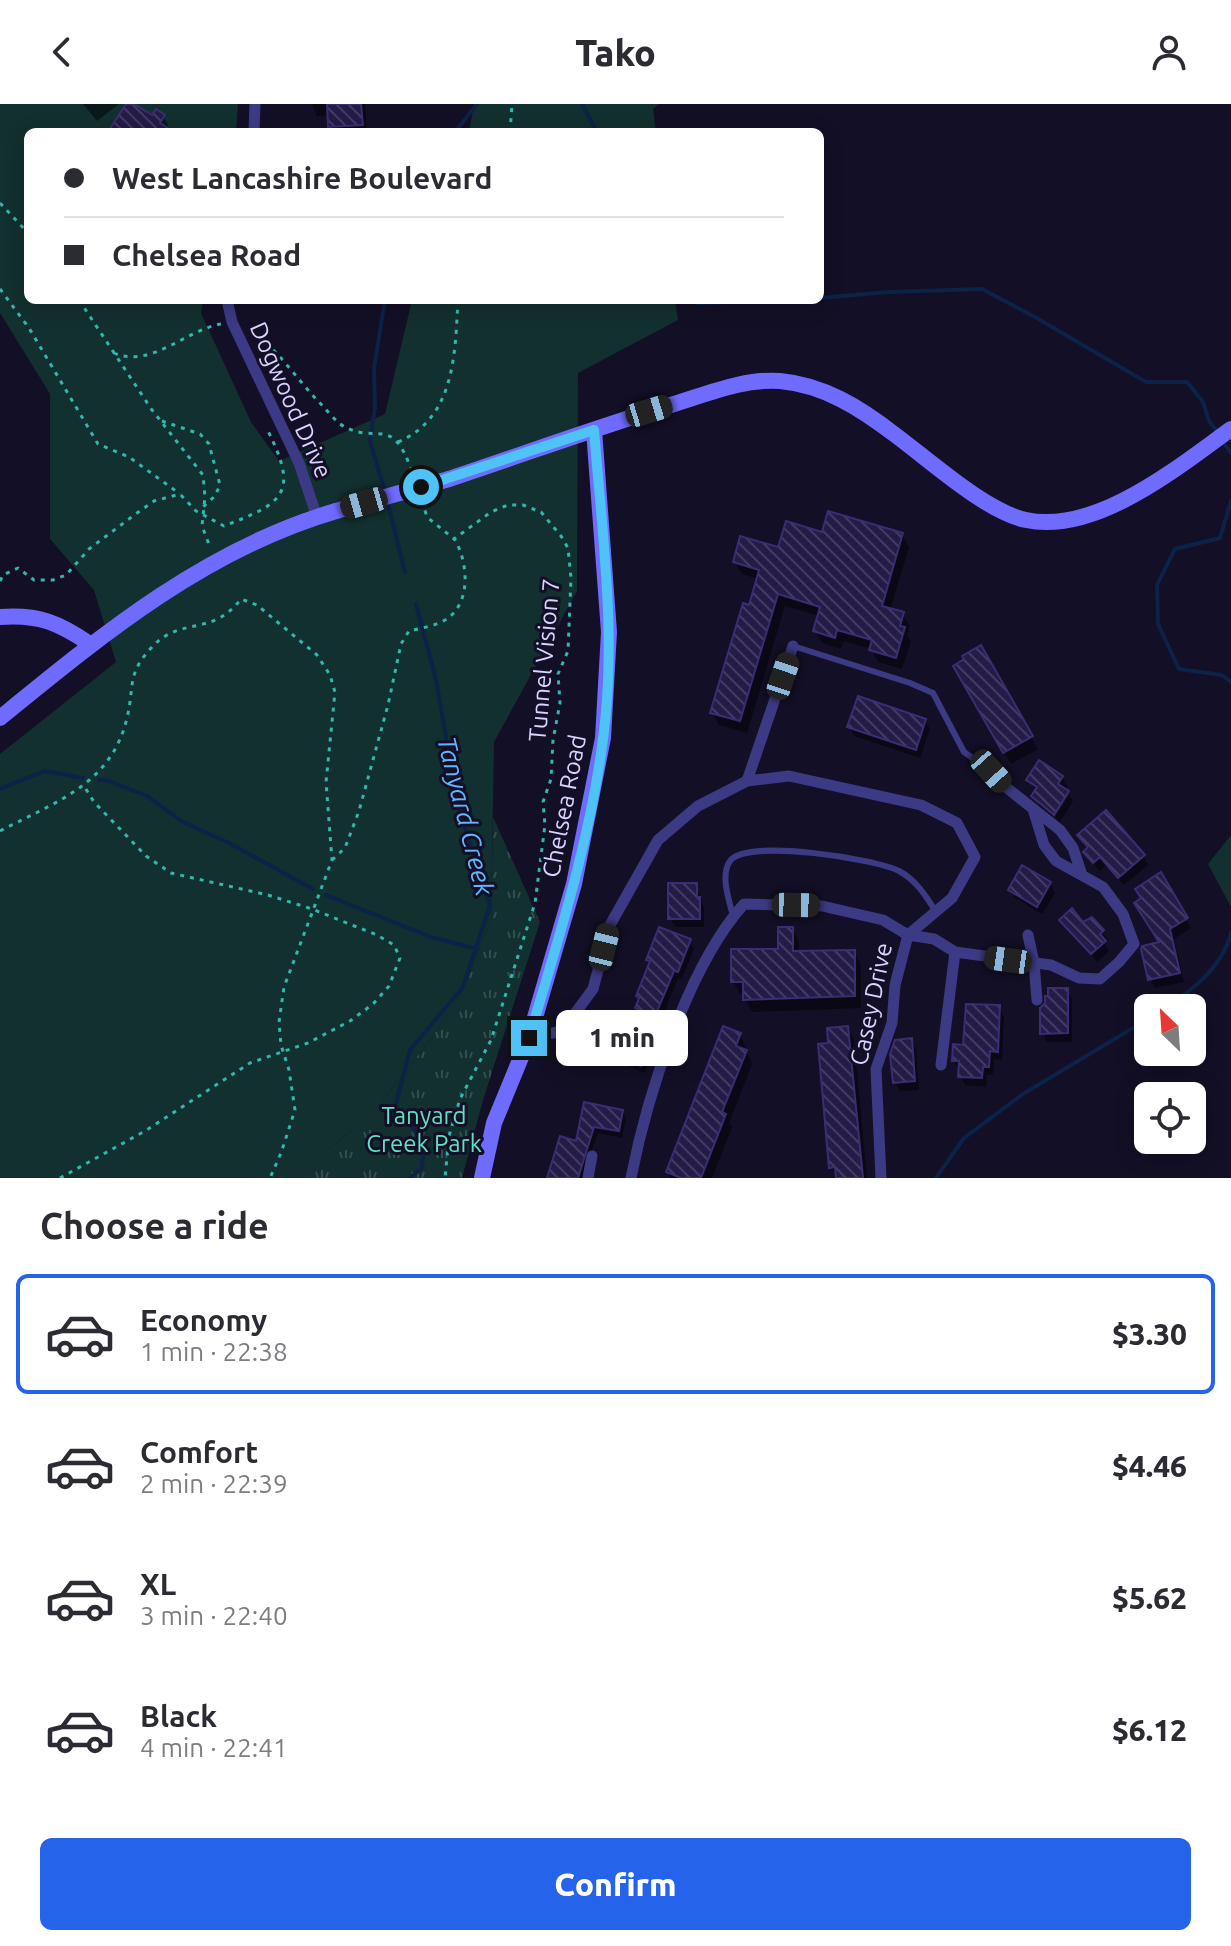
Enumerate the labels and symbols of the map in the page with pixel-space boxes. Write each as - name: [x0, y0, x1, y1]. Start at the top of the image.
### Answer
- street label: Dogwood Drive: [245, 318, 337, 482]
- car: [623, 393, 675, 429]
- route start: [403, 469, 439, 505]
- car: [338, 485, 390, 521]
- street label: Tunnel Vision 7: [523, 577, 565, 743]
- car: [764, 649, 802, 703]
- street label: Chelsea Road: [537, 732, 591, 880]
- water label: Tanyard Creek: [432, 733, 500, 899]
- car: [966, 745, 1016, 797]
- car: [772, 893, 820, 917]
- car: [587, 921, 621, 973]
- street label: Casey Drive: [845, 940, 897, 1068]
- car: [983, 945, 1033, 975]
- north arrow: [1134, 994, 1206, 1066]
- callout: 1 min: [557, 1010, 689, 1066]
- route end: [511, 1020, 547, 1056]
- park label: Tanyard Creek Park: [366, 1102, 482, 1157]

